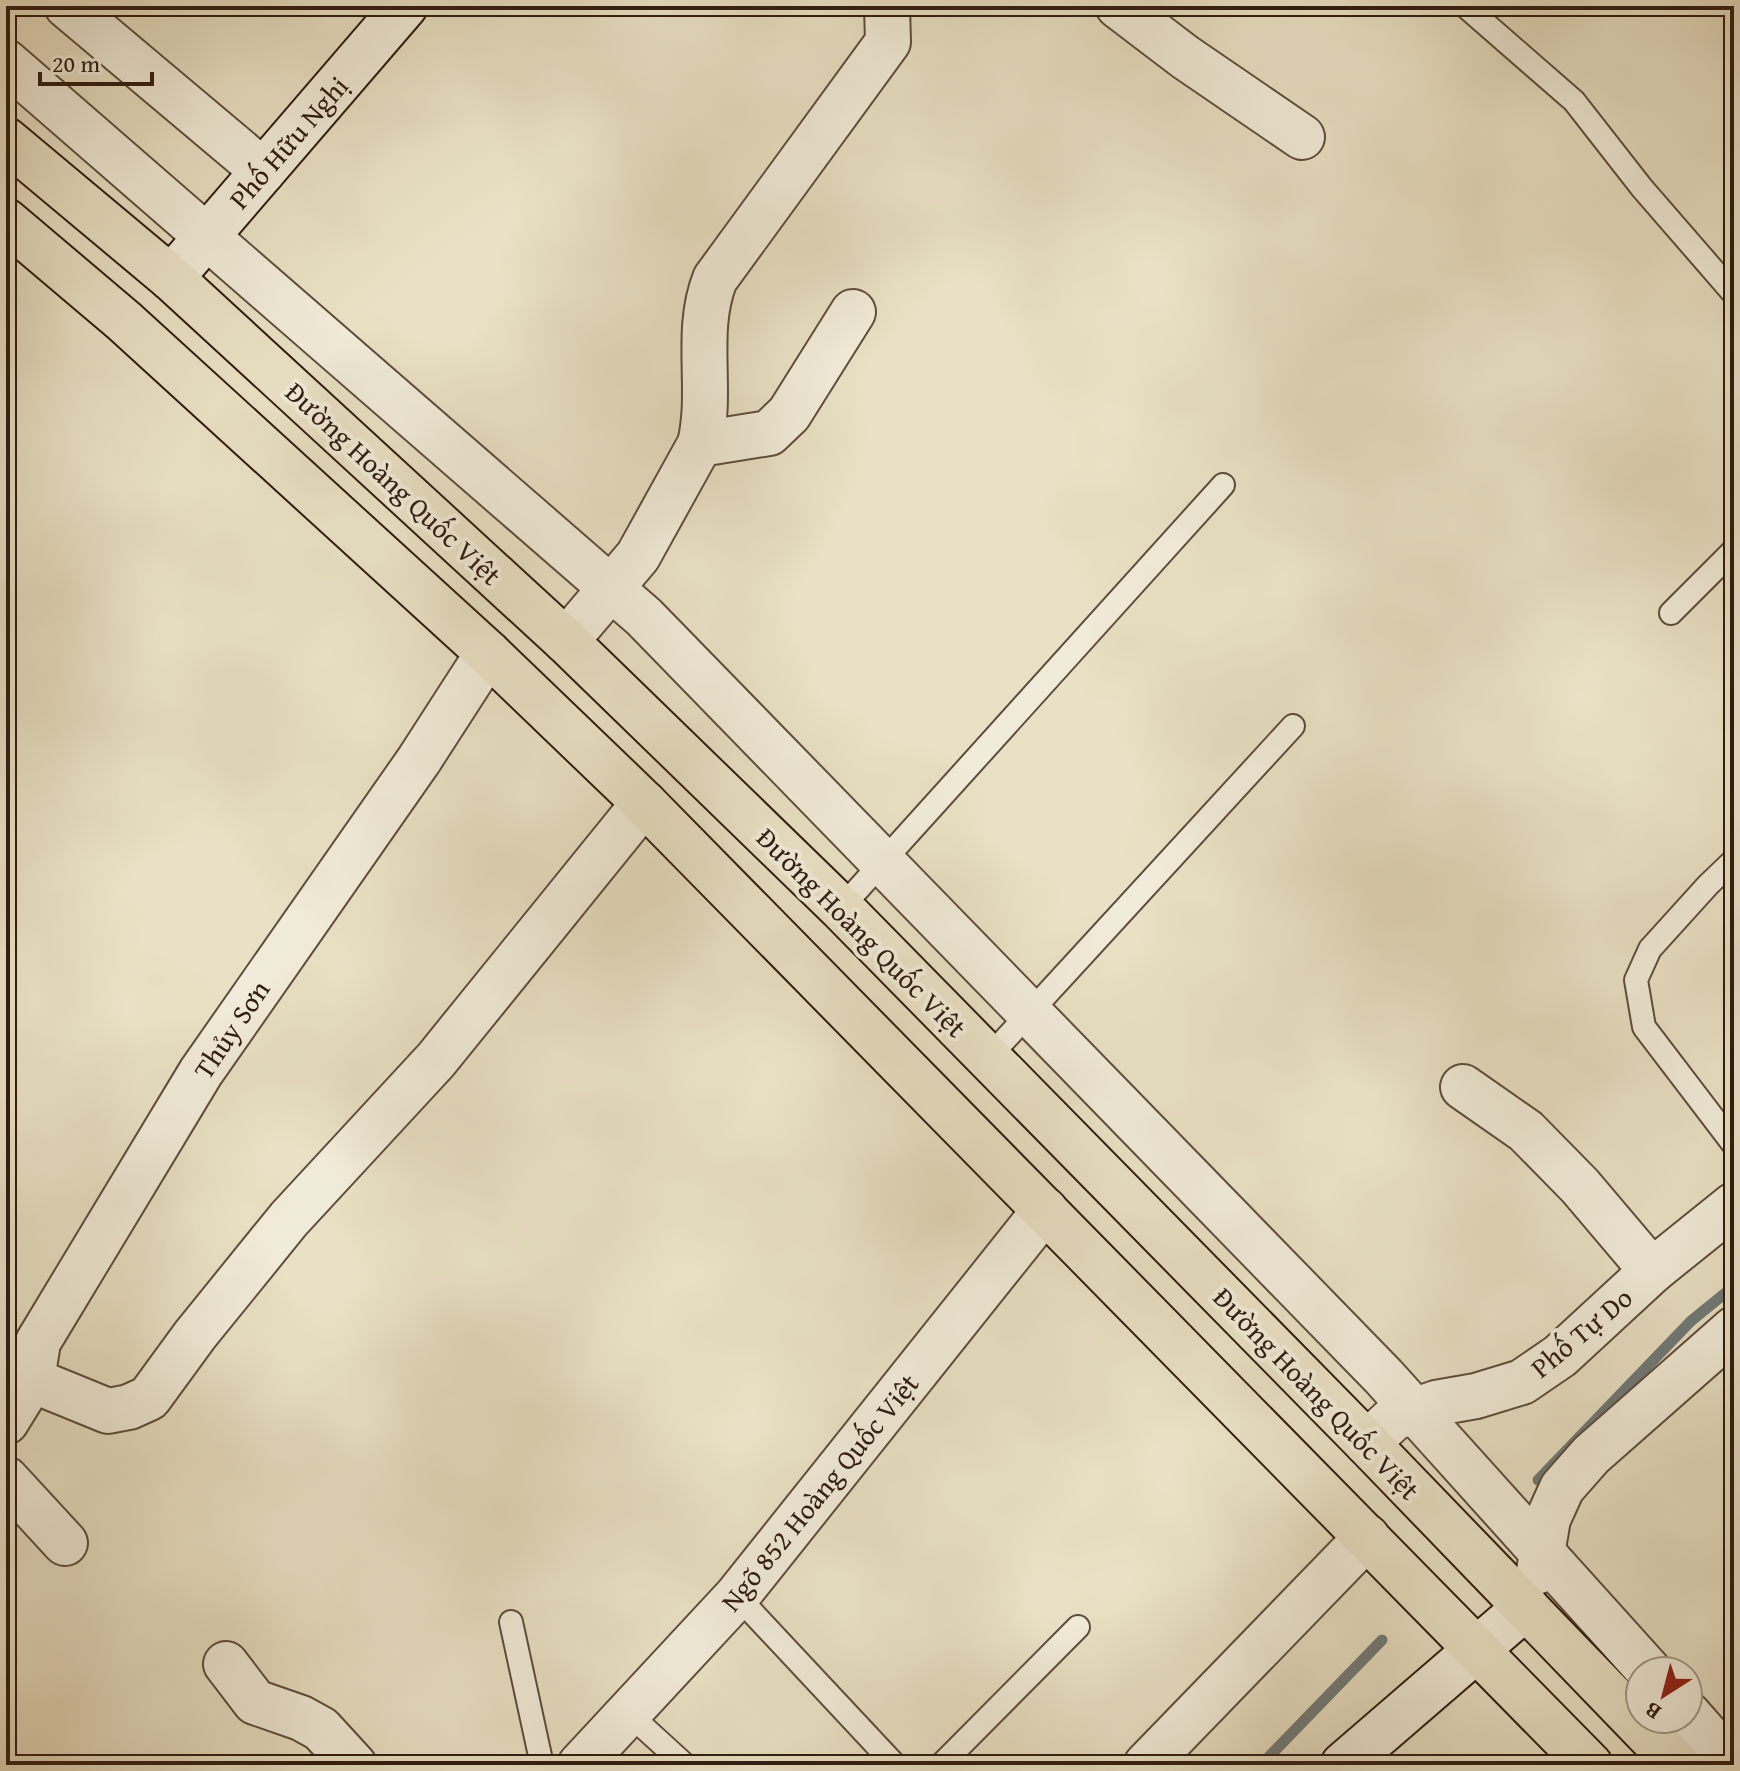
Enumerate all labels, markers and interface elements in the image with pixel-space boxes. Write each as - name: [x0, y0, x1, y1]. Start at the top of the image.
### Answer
- scale bar: [40, 36, 152, 86]
- text: 20 m: [52, 46, 100, 81]
- street label: Phố Hữu Nghị: [218, 66, 358, 218]
- street label: Đường Hoàng Quốc Việt: [277, 372, 511, 594]
- street label: Đường Hoàng Quốc Việt: [748, 818, 976, 1046]
- street label: Thủy Sơn: [183, 971, 279, 1087]
- street label: Đường Hoàng Quốc Việt: [1204, 1277, 1430, 1509]
- street label: Phố Tự Do: [1521, 1277, 1641, 1387]
- street label: Ngõ 852 Hoàng Quốc Việt: [710, 1364, 928, 1620]
- north arrow: [1624, 1655, 1704, 1735]
- text: B: [1637, 1694, 1667, 1728]

